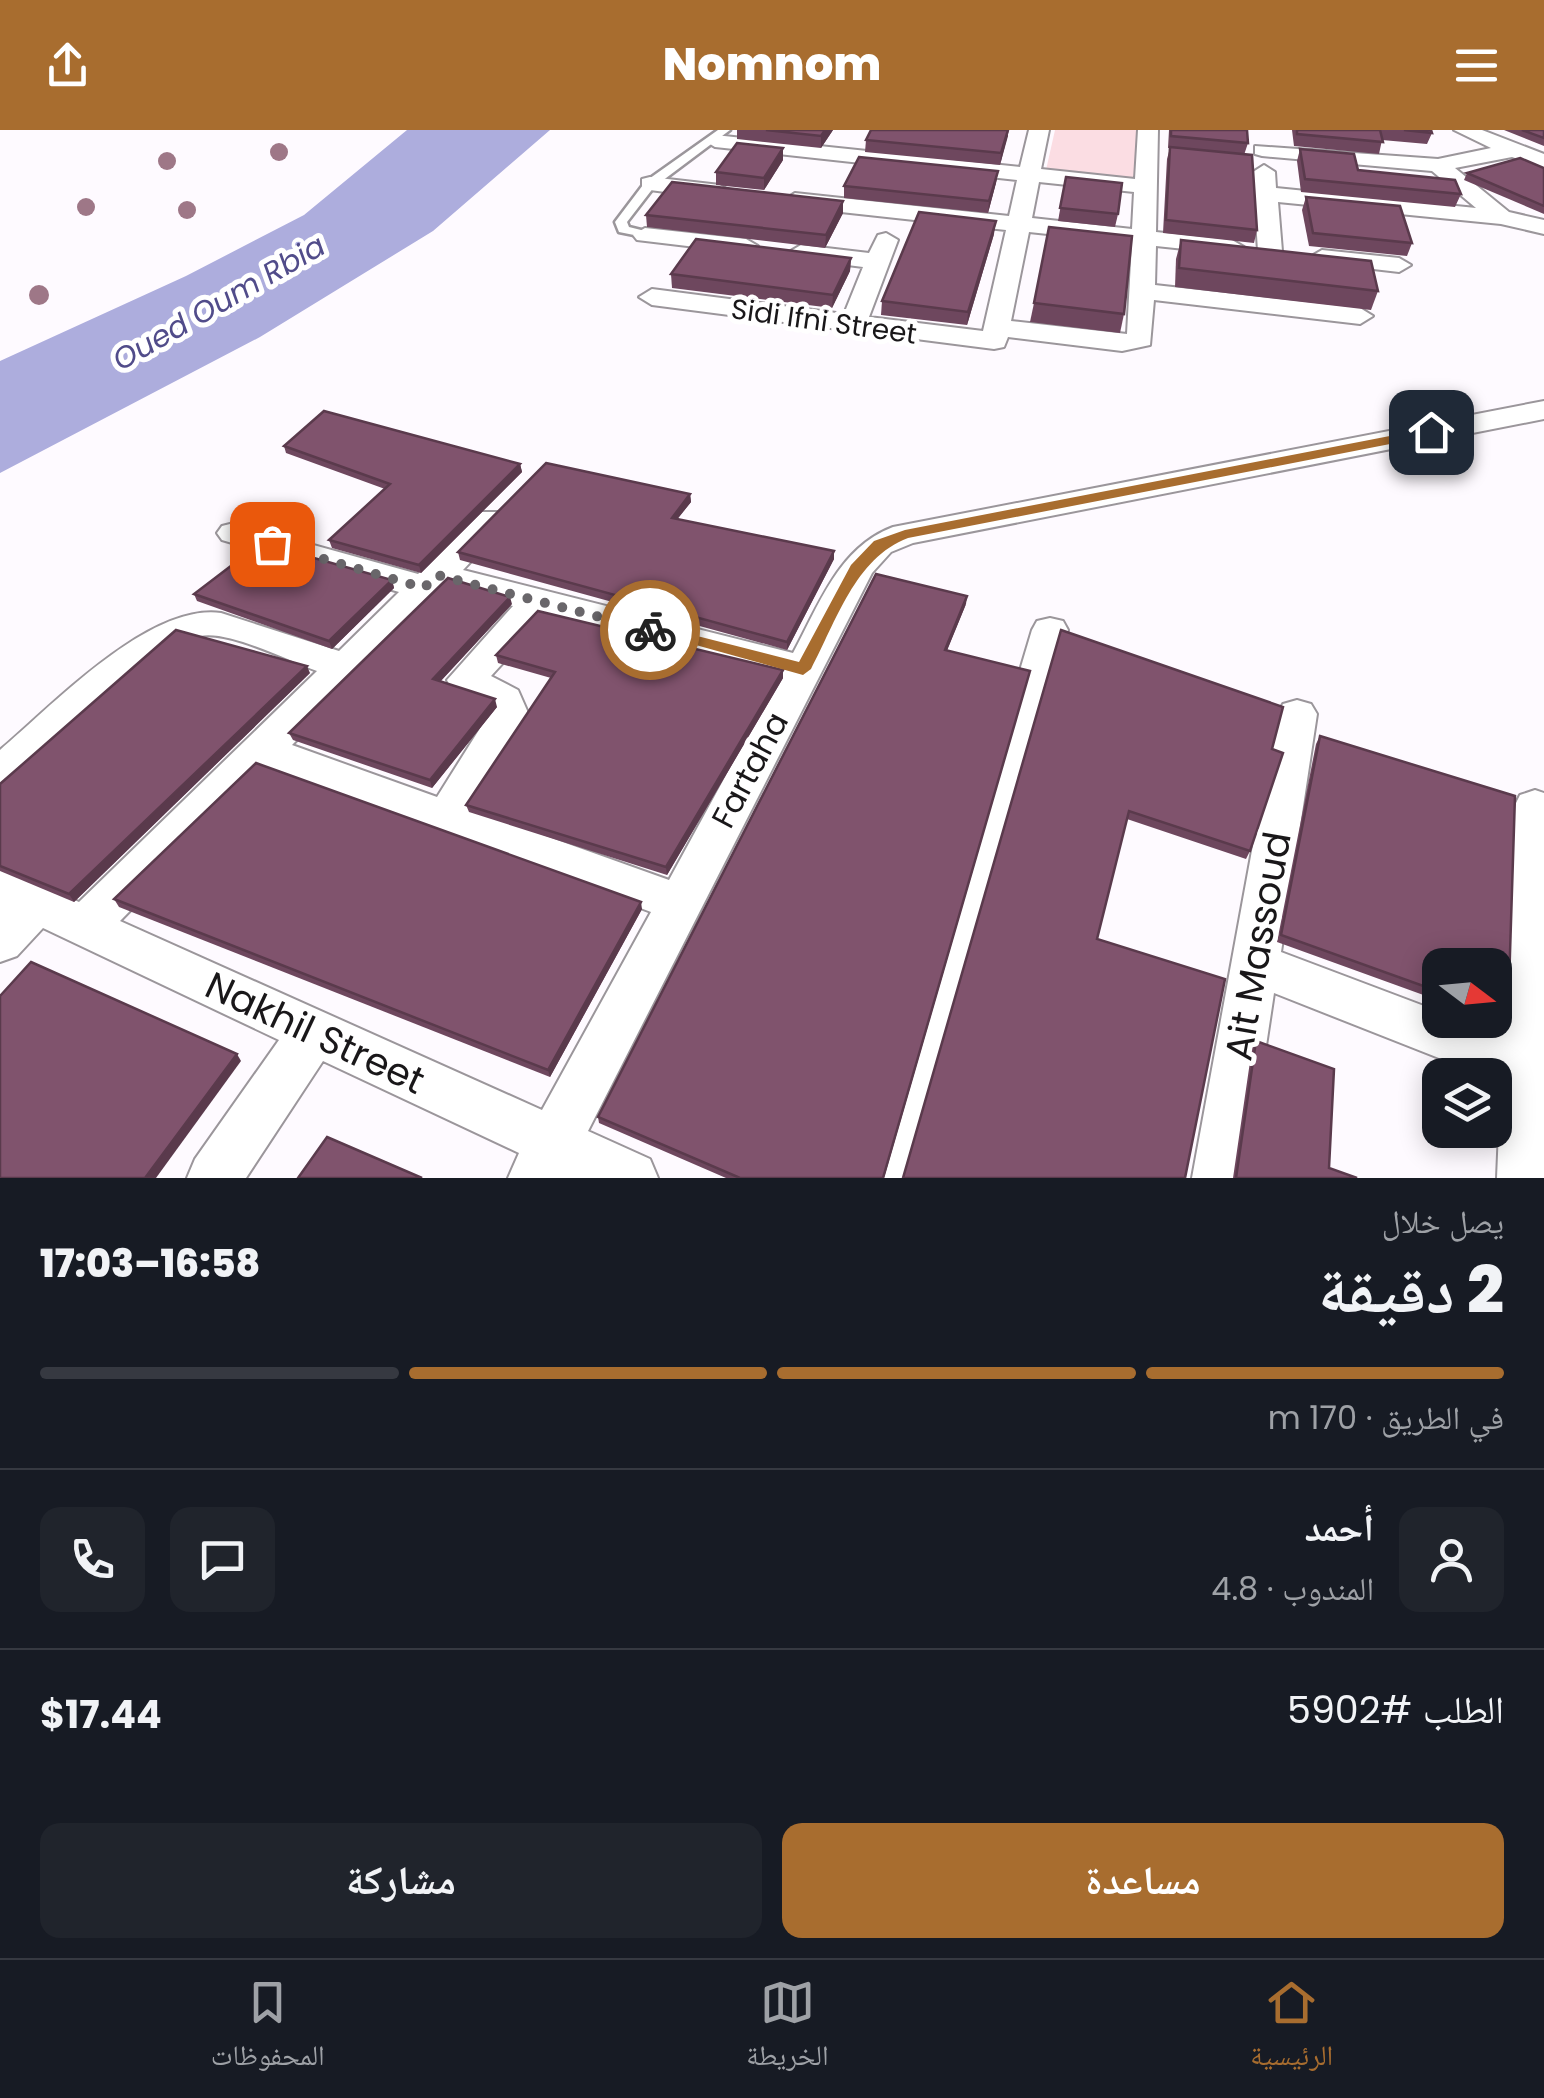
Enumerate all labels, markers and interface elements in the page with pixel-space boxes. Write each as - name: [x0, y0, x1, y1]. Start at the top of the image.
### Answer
- text: Nomnom: [663, 33, 881, 96]
- icon: share: [40, 38, 95, 93]
- icon: menu: [1449, 38, 1504, 93]
- water label: Oued Oum Rbia: [104, 224, 333, 381]
- street label: Sidi Ifni Street: [729, 289, 919, 354]
- pin: [1389, 390, 1474, 475]
- icon: home: [1404, 405, 1459, 460]
- pin: [230, 502, 315, 587]
- icon: bag: [245, 517, 300, 572]
- courier: [600, 580, 700, 680]
- icon: bike: [623, 603, 678, 658]
- street label: Fartaha: [700, 704, 799, 836]
- street label: Ait Massoud: [1211, 827, 1304, 1064]
- north arrow: [1422, 948, 1512, 1038]
- map controls: [1422, 948, 1512, 1148]
- street label: Nakhil Street: [197, 959, 434, 1107]
- button: layers: [1422, 1058, 1512, 1148]
- text: يصل خلال: [1382, 1199, 1504, 1244]
- text: 16:58–17:03: [40, 1237, 260, 1290]
- text: 2 دقيقة: [1318, 1245, 1504, 1336]
- text: في الطريق · 170 m: [1268, 1395, 1504, 1440]
- text: أحمد: [1304, 1501, 1374, 1554]
- button: phone: [40, 1507, 145, 1612]
- button: chat: [170, 1507, 275, 1612]
- button: person: [1399, 1507, 1504, 1612]
- text: المندوب · 4.8: [1211, 1566, 1374, 1611]
- text: الطلب #5902: [1287, 1683, 1504, 1736]
- text: $17.44: [40, 1688, 162, 1741]
- button: مشاركة: [40, 1823, 762, 1938]
- button: مساعدة: [782, 1823, 1504, 1938]
- tab: المحفوظات: [211, 1975, 325, 2083]
- tab: الخريطة: [746, 1975, 829, 2083]
- tab: الرئيسية: [1250, 1975, 1333, 2083]

